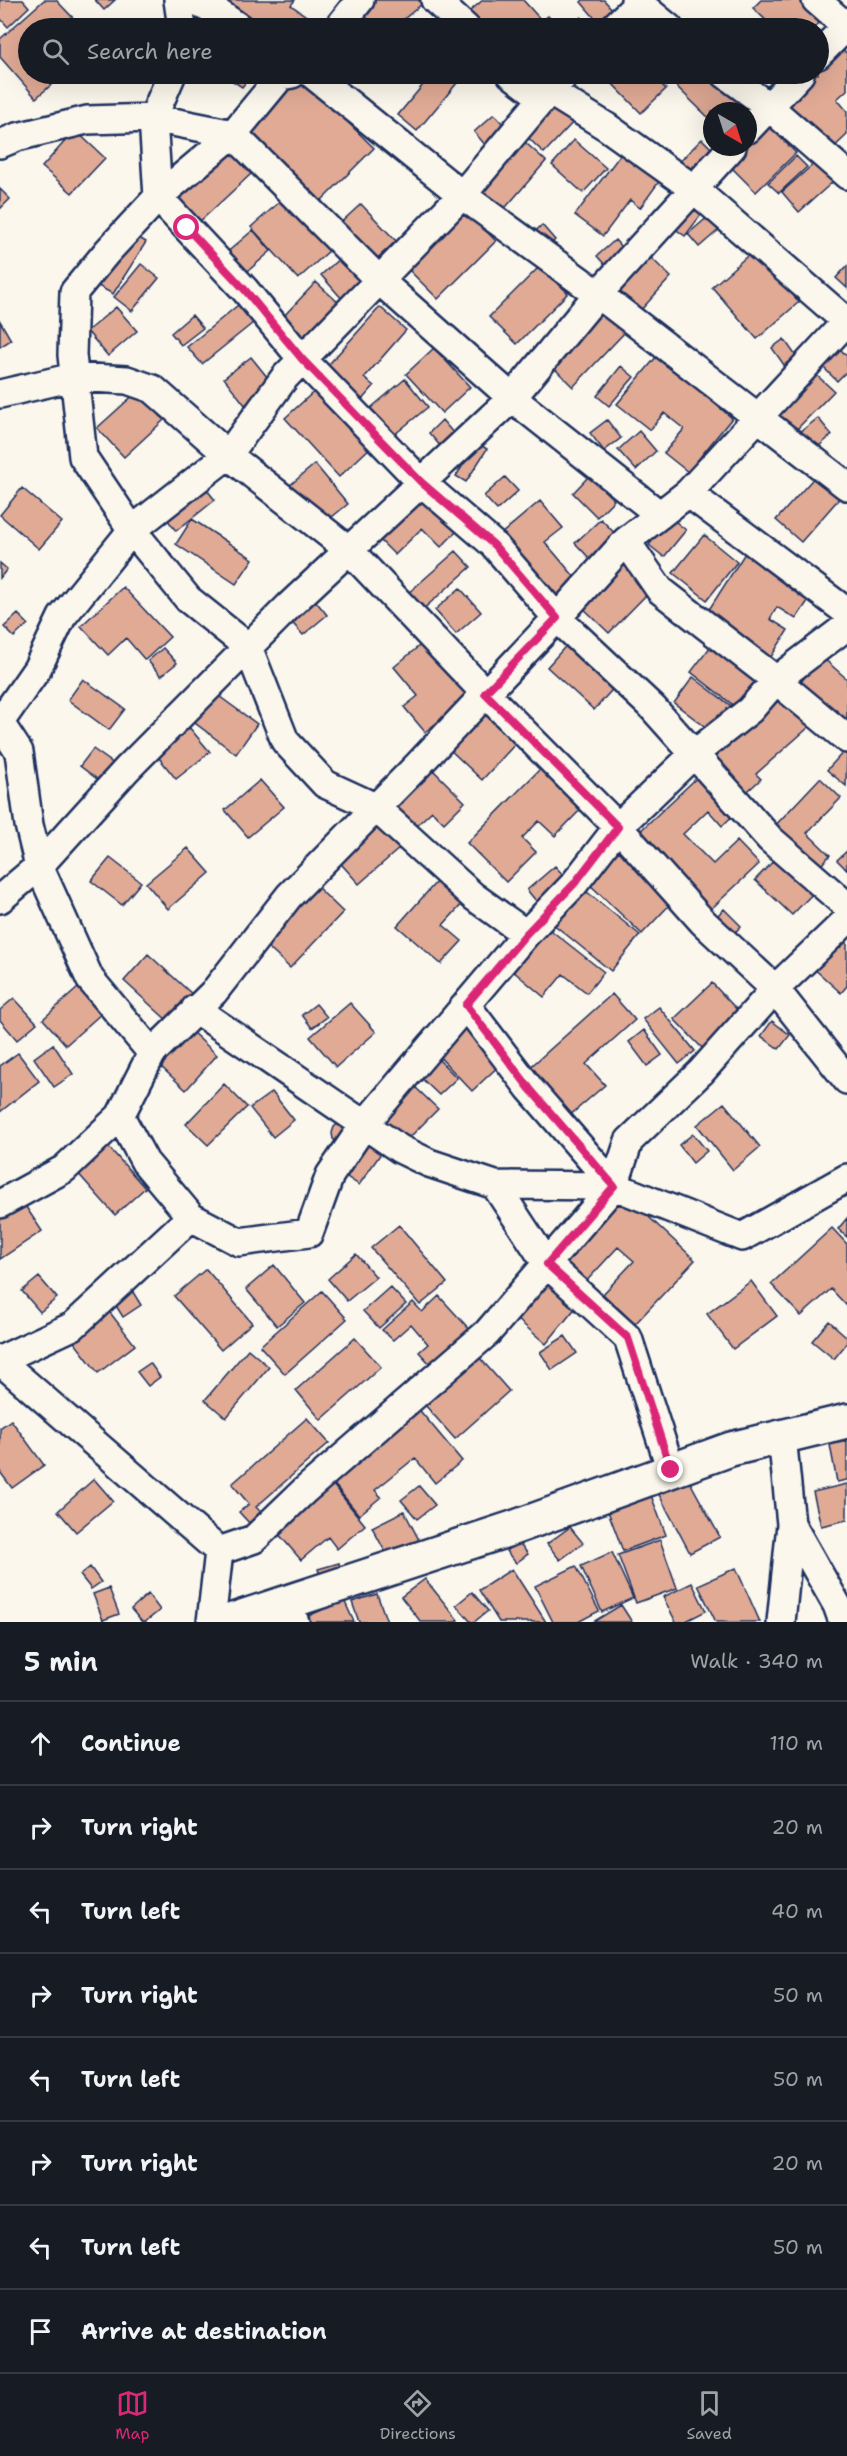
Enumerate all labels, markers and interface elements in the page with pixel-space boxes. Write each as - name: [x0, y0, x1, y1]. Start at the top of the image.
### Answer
- search box: [18, 18, 829, 84]
- icon: search: [39, 35, 72, 68]
- text: Search here: [87, 37, 213, 66]
- north arrow: [703, 102, 757, 156]
- route start: [173, 214, 199, 240]
- route end: [657, 1456, 683, 1482]
- text: 5 min: [24, 1644, 98, 1679]
- text: Walk · 340 m: [690, 1648, 823, 1674]
- icon: ahead: [24, 1727, 57, 1760]
- text: Continue: [81, 1729, 181, 1758]
- text: 110 m: [769, 1730, 823, 1756]
- icon: right: [24, 1811, 57, 1844]
- text: Turn right: [81, 1813, 198, 1842]
- text: 20 m: [772, 1814, 823, 1840]
- icon: left: [24, 1895, 57, 1928]
- text: Turn left: [81, 1897, 180, 1926]
- text: 40 m: [771, 1898, 823, 1924]
- icon: right: [24, 1979, 57, 2012]
- text: Turn right: [81, 1981, 198, 2010]
- text: 50 m: [773, 1982, 823, 2008]
- icon: left: [24, 2063, 57, 2096]
- text: Turn left: [81, 2065, 180, 2094]
- text: 50 m: [773, 2066, 823, 2092]
- icon: right: [24, 2147, 57, 2180]
- text: Turn right: [81, 2149, 198, 2178]
- text: 20 m: [772, 2150, 823, 2176]
- icon: left: [24, 2231, 57, 2264]
- text: Turn left: [81, 2233, 180, 2262]
- text: 50 m: [773, 2234, 823, 2260]
- icon: arrive: [24, 2315, 57, 2348]
- text: Arrive at destination: [81, 2317, 327, 2346]
- tab: Map: [115, 2387, 149, 2444]
- tab: Directions: [380, 2387, 456, 2444]
- tab: Saved: [686, 2387, 732, 2444]

